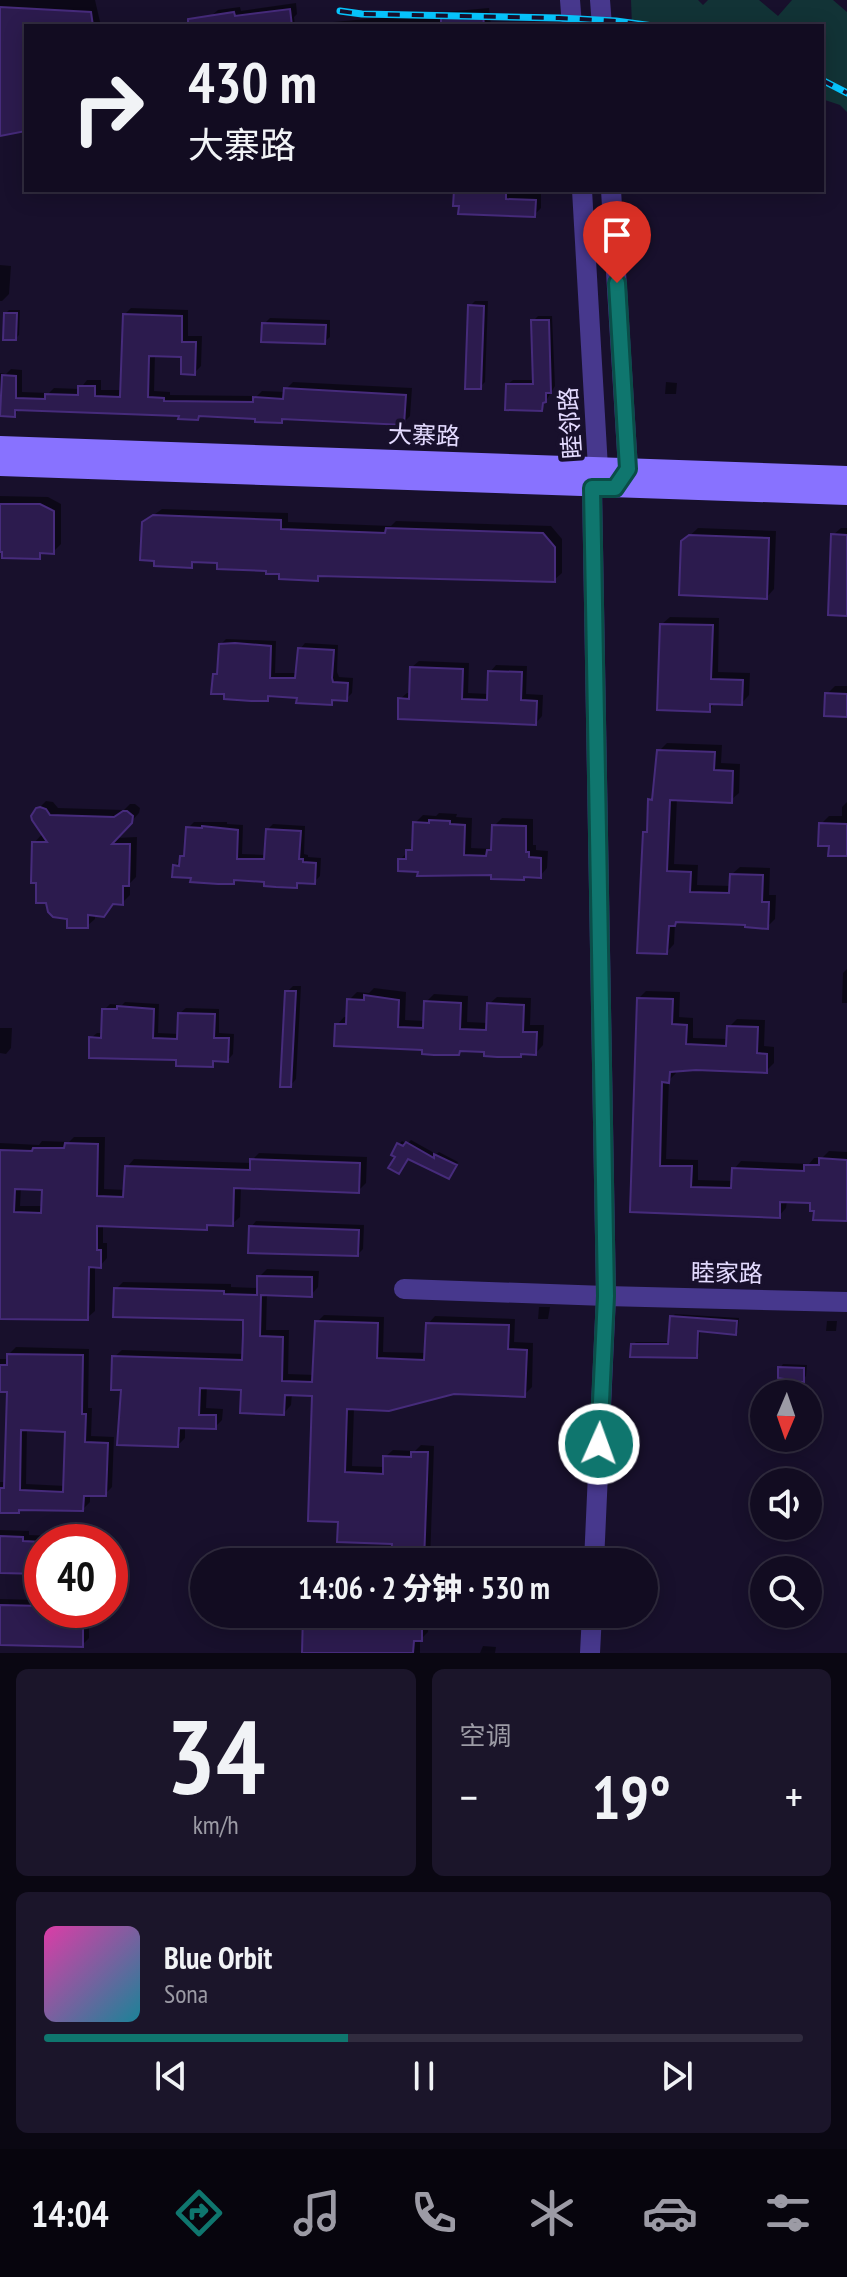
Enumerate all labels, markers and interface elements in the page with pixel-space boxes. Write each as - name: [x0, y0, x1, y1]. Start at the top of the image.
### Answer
- text: 430 m: [188, 46, 317, 118]
- icon: right: [56, 56, 160, 160]
- text: 大寨路: [188, 121, 296, 168]
- pin: [583, 201, 651, 283]
- icon: arrive: [595, 213, 639, 257]
- street label: 睦邻路: [552, 386, 588, 460]
- street label: 大寨路: [387, 418, 461, 452]
- street label: 睦家路: [691, 1257, 763, 1289]
- north arrow: [750, 1380, 822, 1452]
- map controls: [750, 1380, 822, 1628]
- position arrow: [557, 1402, 641, 1486]
- button: sound: [750, 1468, 822, 1540]
- speed limit sign: 40: [24, 1524, 128, 1628]
- button: search: [750, 1556, 822, 1628]
- text: 14:06 · 2 分钟 · 530 m: [298, 1568, 550, 1607]
- text: 34: [166, 1688, 265, 1823]
- text: 空调: [460, 1719, 512, 1752]
- text: 19°: [592, 1758, 671, 1836]
- text: −: [460, 1768, 478, 1825]
- text: +: [785, 1768, 803, 1825]
- text: km/h: [193, 1808, 239, 1841]
- text: Blue Orbit: [164, 1938, 272, 1977]
- text: Sona: [164, 1977, 208, 2010]
- icon: previous: [149, 2054, 193, 2098]
- icon: pause: [402, 2054, 446, 2098]
- icon: next: [655, 2054, 699, 2098]
- icon: directions: [171, 2185, 227, 2241]
- icon: music: [289, 2185, 345, 2241]
- icon: phone: [406, 2185, 462, 2241]
- icon: climate: [524, 2185, 580, 2241]
- icon: car: [642, 2185, 698, 2241]
- icon: filters: [760, 2185, 816, 2241]
- text: 14:04: [31, 2190, 109, 2237]

